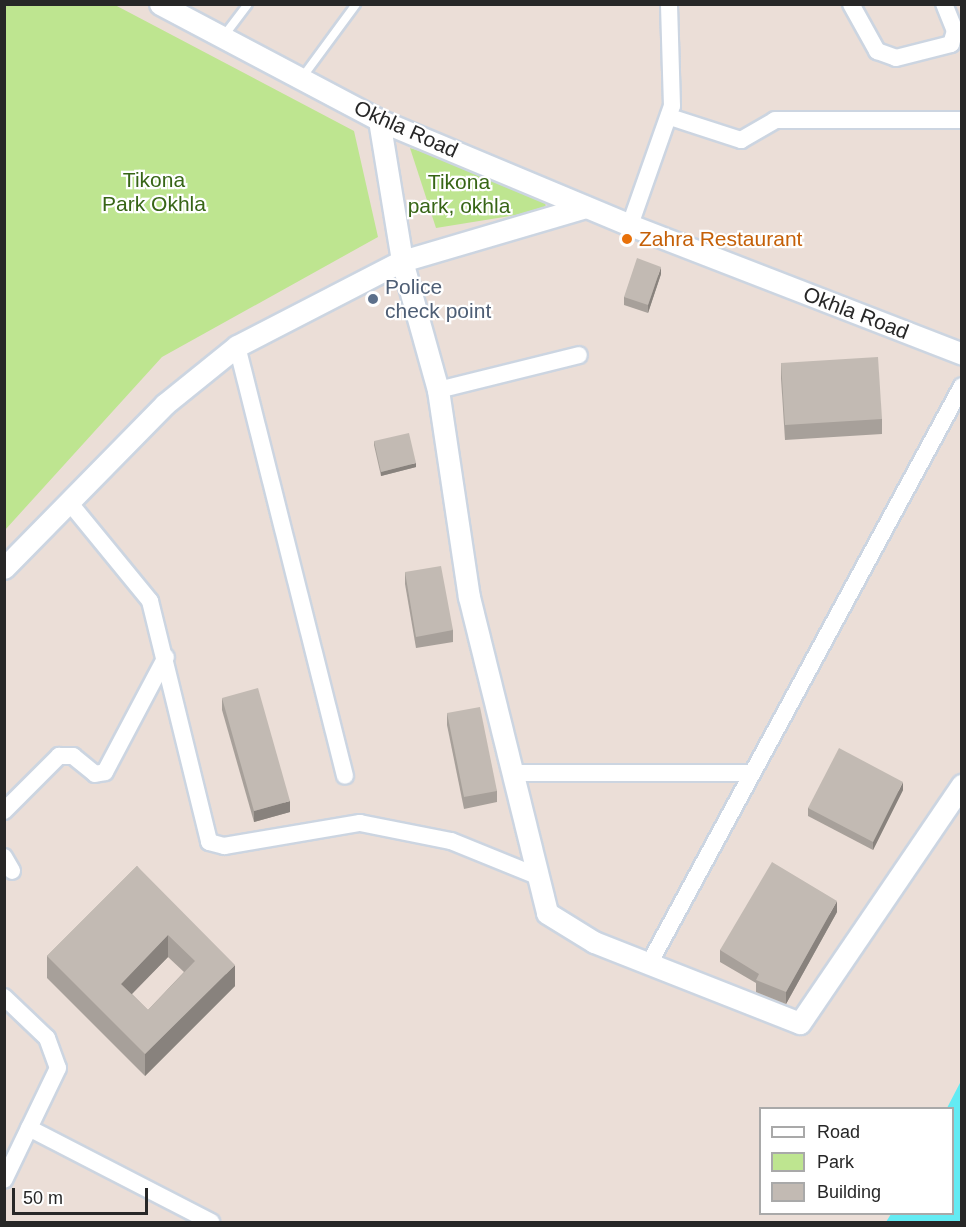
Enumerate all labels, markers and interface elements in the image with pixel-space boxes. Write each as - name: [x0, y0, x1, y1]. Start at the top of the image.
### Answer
- street label: Okhla Road: [350, 95, 462, 163]
- park label: Tikona Park Okhla: [102, 167, 206, 217]
- park label: Tikona park, okhla: [408, 169, 510, 219]
- place label: Zahra Restaurant: [639, 226, 802, 252]
- marker: Zahra Restaurant: [620, 232, 634, 246]
- place label: Police check point: [385, 274, 491, 324]
- street label: Okhla Road: [800, 281, 912, 345]
- marker: Police check point: [366, 292, 380, 306]
- legend: [759, 1107, 954, 1215]
- text: Road: [817, 1122, 860, 1142]
- text: Park: [817, 1152, 854, 1172]
- scale bar: [15, 1176, 152, 1214]
- text: Building: [817, 1182, 881, 1202]
- text: 50 m: [23, 1188, 63, 1208]

